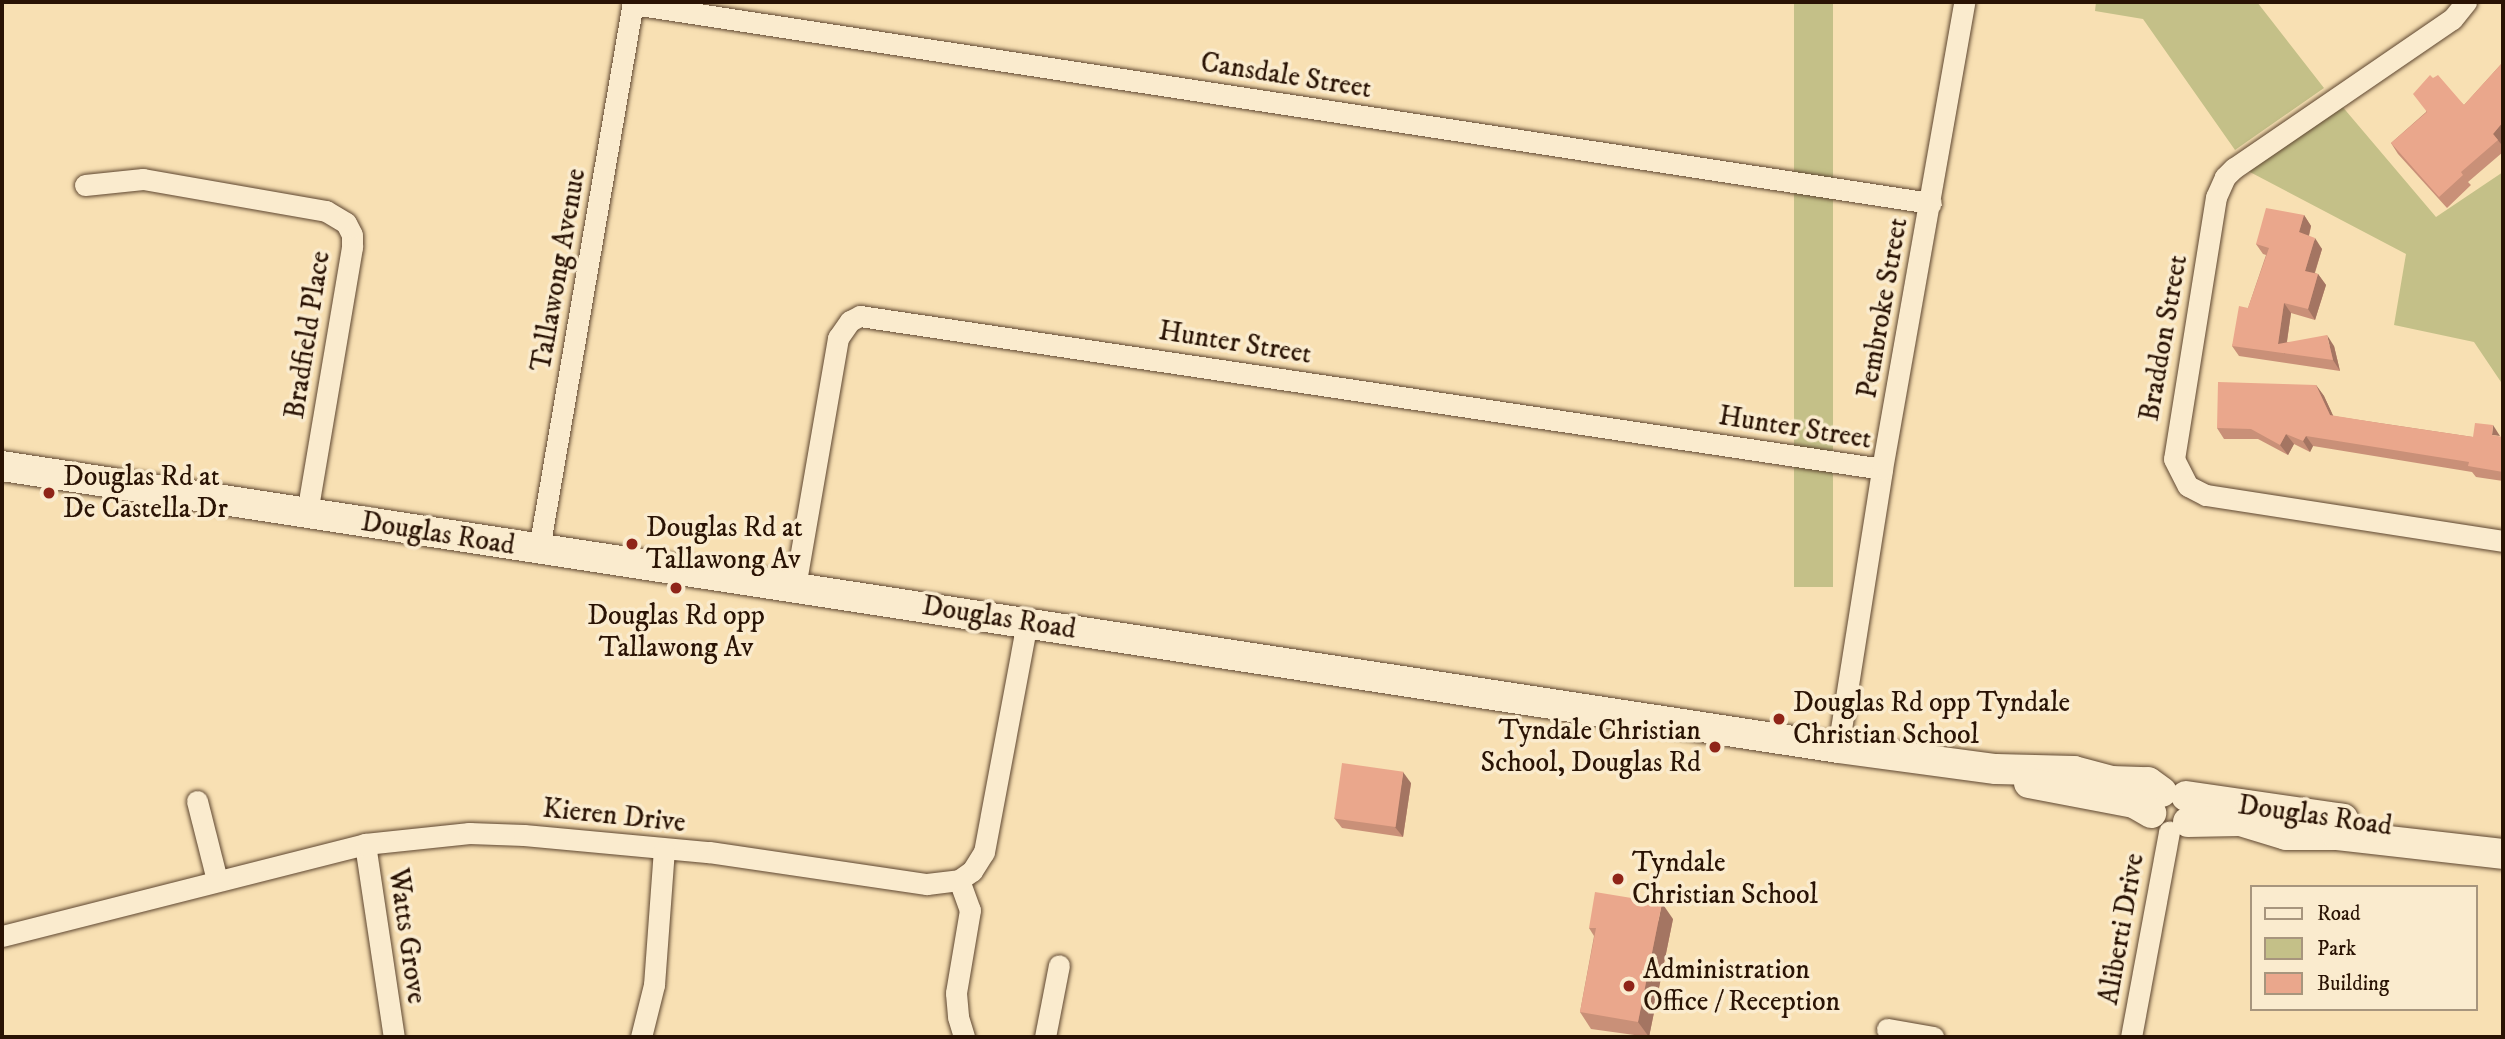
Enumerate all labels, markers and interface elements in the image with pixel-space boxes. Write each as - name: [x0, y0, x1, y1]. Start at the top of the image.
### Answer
- street label: Cansdale Street: [1198, 46, 1374, 106]
- street label: Tallawong Avenue: [525, 166, 593, 374]
- street label: Pembroke Street: [1851, 215, 1915, 401]
- street label: Bradfield Place: [278, 249, 338, 421]
- street label: Braddon Street: [2133, 252, 2195, 424]
- street label: Hunter Street: [1156, 314, 1314, 372]
- street label: Hunter Street: [1716, 399, 1874, 457]
- place label: Douglas Rd at De Castella Dr: [63, 460, 228, 526]
- marker: Douglas Rd at De Castella Dr: [41, 485, 57, 501]
- street label: Douglas Road: [359, 505, 517, 563]
- place label: Douglas Rd at Tallawong Av: [646, 511, 803, 577]
- marker: Douglas Rd at Tallawong Av: [624, 536, 640, 552]
- marker: Douglas Rd opp Tallawong Av: [668, 580, 684, 596]
- street label: Douglas Road: [920, 589, 1078, 647]
- place label: Douglas Rd opp Tallawong Av: [587, 599, 765, 665]
- place label: Douglas Rd opp Tyndale Christian School: [1793, 686, 2070, 752]
- marker: Douglas Rd opp Tyndale Christian School: [1771, 711, 1787, 727]
- place label: Tyndale Christian School, Douglas Rd: [1480, 714, 1701, 780]
- marker: Tyndale Christian School, Douglas Rd: [1707, 739, 1723, 755]
- street label: Douglas Road: [2236, 789, 2394, 843]
- street label: Kieren Drive: [541, 792, 687, 840]
- place label: Tyndale Christian School: [1632, 846, 1818, 912]
- street label: Aliberti Drive: [2092, 851, 2152, 1007]
- street label: Watts Grove: [381, 866, 433, 1006]
- marker: Tyndale Christian School: [1610, 871, 1626, 887]
- legend: [2250, 885, 2477, 1011]
- text: Road: [2317, 901, 2361, 927]
- text: Park: [2317, 936, 2356, 962]
- place label: Administration Office / Reception: [1643, 953, 1840, 1019]
- text: Building: [2317, 971, 2389, 997]
- marker: Administration Office / Reception: [1621, 978, 1637, 994]

